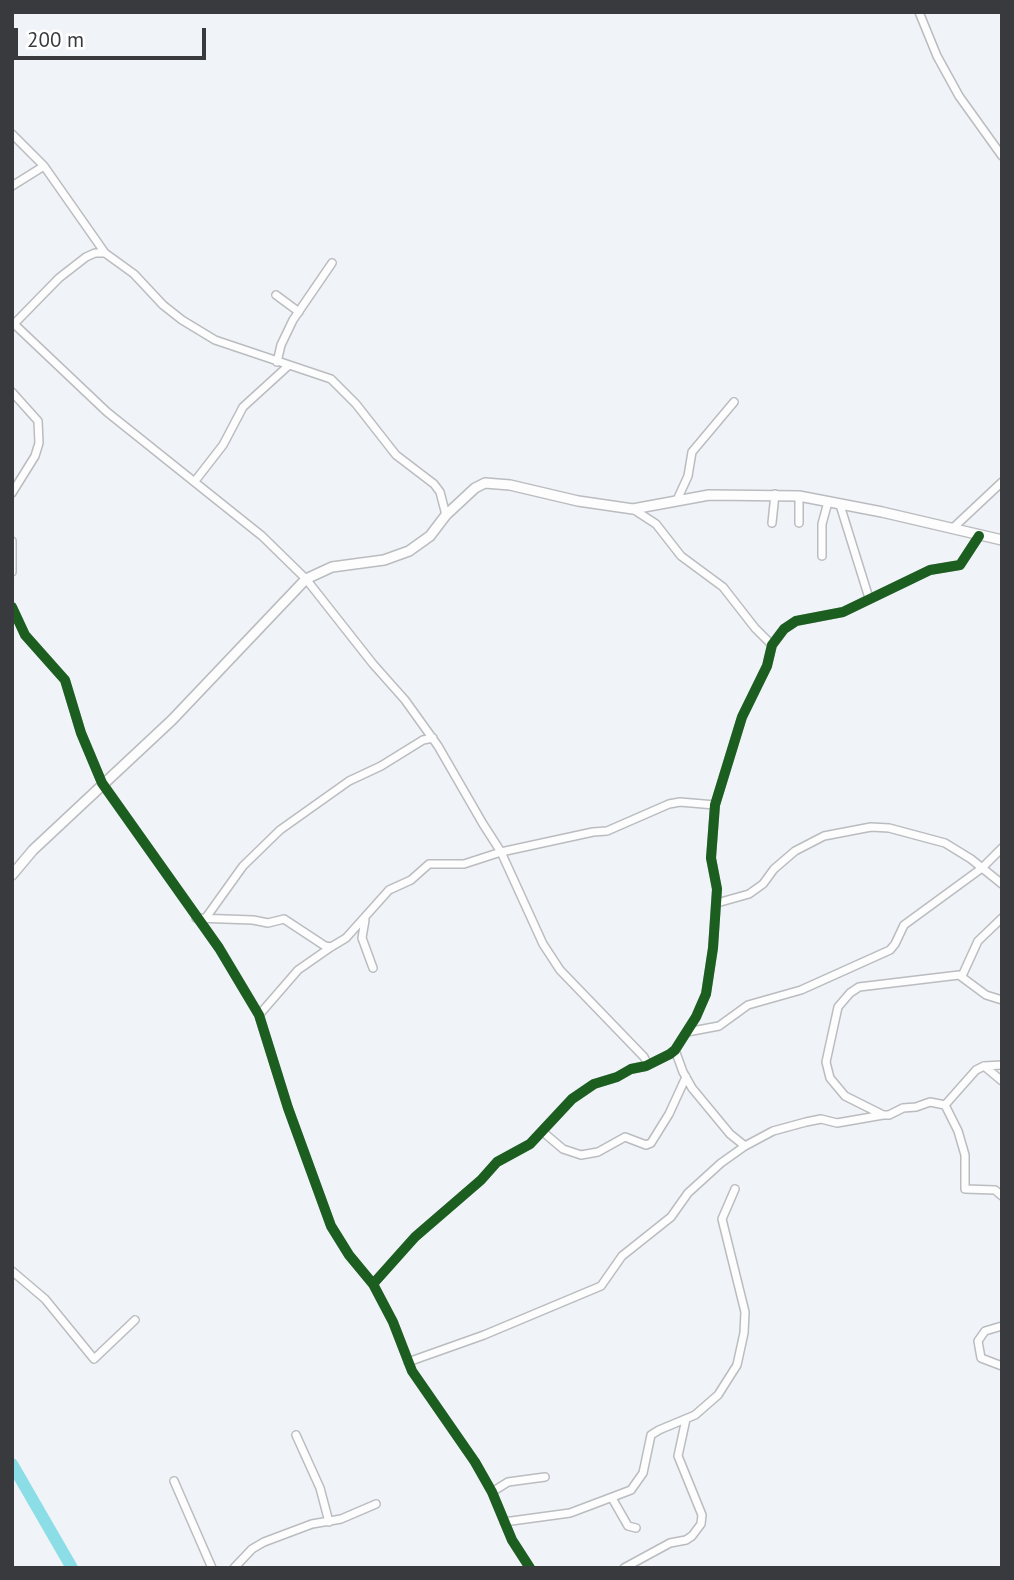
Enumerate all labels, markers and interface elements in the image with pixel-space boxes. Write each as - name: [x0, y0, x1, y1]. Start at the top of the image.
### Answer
- scale bar: [18, 14, 210, 58]
- text: 200 m: [27, 26, 84, 53]

